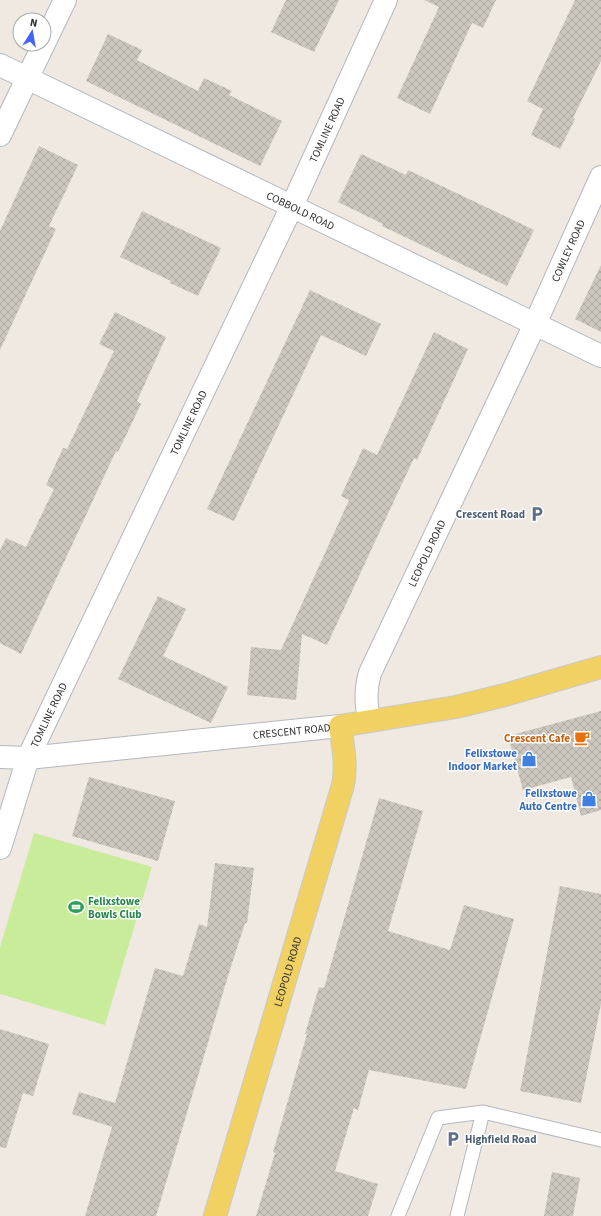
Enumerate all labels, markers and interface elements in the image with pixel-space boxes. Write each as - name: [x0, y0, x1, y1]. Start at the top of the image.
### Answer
- north arrow: [12, 12, 52, 52]
- text: N: [29, 15, 39, 31]
- street label: TOMLINE ROAD: [305, 94, 348, 165]
- street label: COBBOLD ROAD: [264, 188, 337, 234]
- street label: COWLEY ROAD: [547, 217, 589, 284]
- street label: TOMLINE ROAD: [166, 387, 210, 458]
- parking icon: Crescent Road: [528, 505, 546, 523]
- place label: Crescent Road: [456, 507, 525, 522]
- street label: LEOPOLD ROAD: [404, 517, 449, 589]
- street label: TOMLINE ROAD: [27, 680, 71, 750]
- street label: CRESCENT ROAD: [252, 720, 331, 742]
- cafe icon: Crescent Cafe: [573, 729, 591, 747]
- place label: Crescent Cafe: [504, 731, 570, 746]
- place label: Felixstowe Indoor Market: [448, 746, 518, 774]
- shop icon: Felixstowe Indoor Market: [520, 750, 538, 768]
- place label: Felixstowe Auto Centre: [519, 786, 577, 814]
- shop icon: Felixstowe Auto Centre: [580, 790, 598, 808]
- place label: Felixstowe Bowls Club: [88, 894, 142, 922]
- sports icon: Felixstowe Bowls Club: [67, 898, 85, 916]
- street label: LEOPOLD ROAD: [270, 934, 305, 1008]
- parking icon: Highfield Road: [444, 1130, 462, 1148]
- place label: Highfield Road: [465, 1132, 536, 1147]

